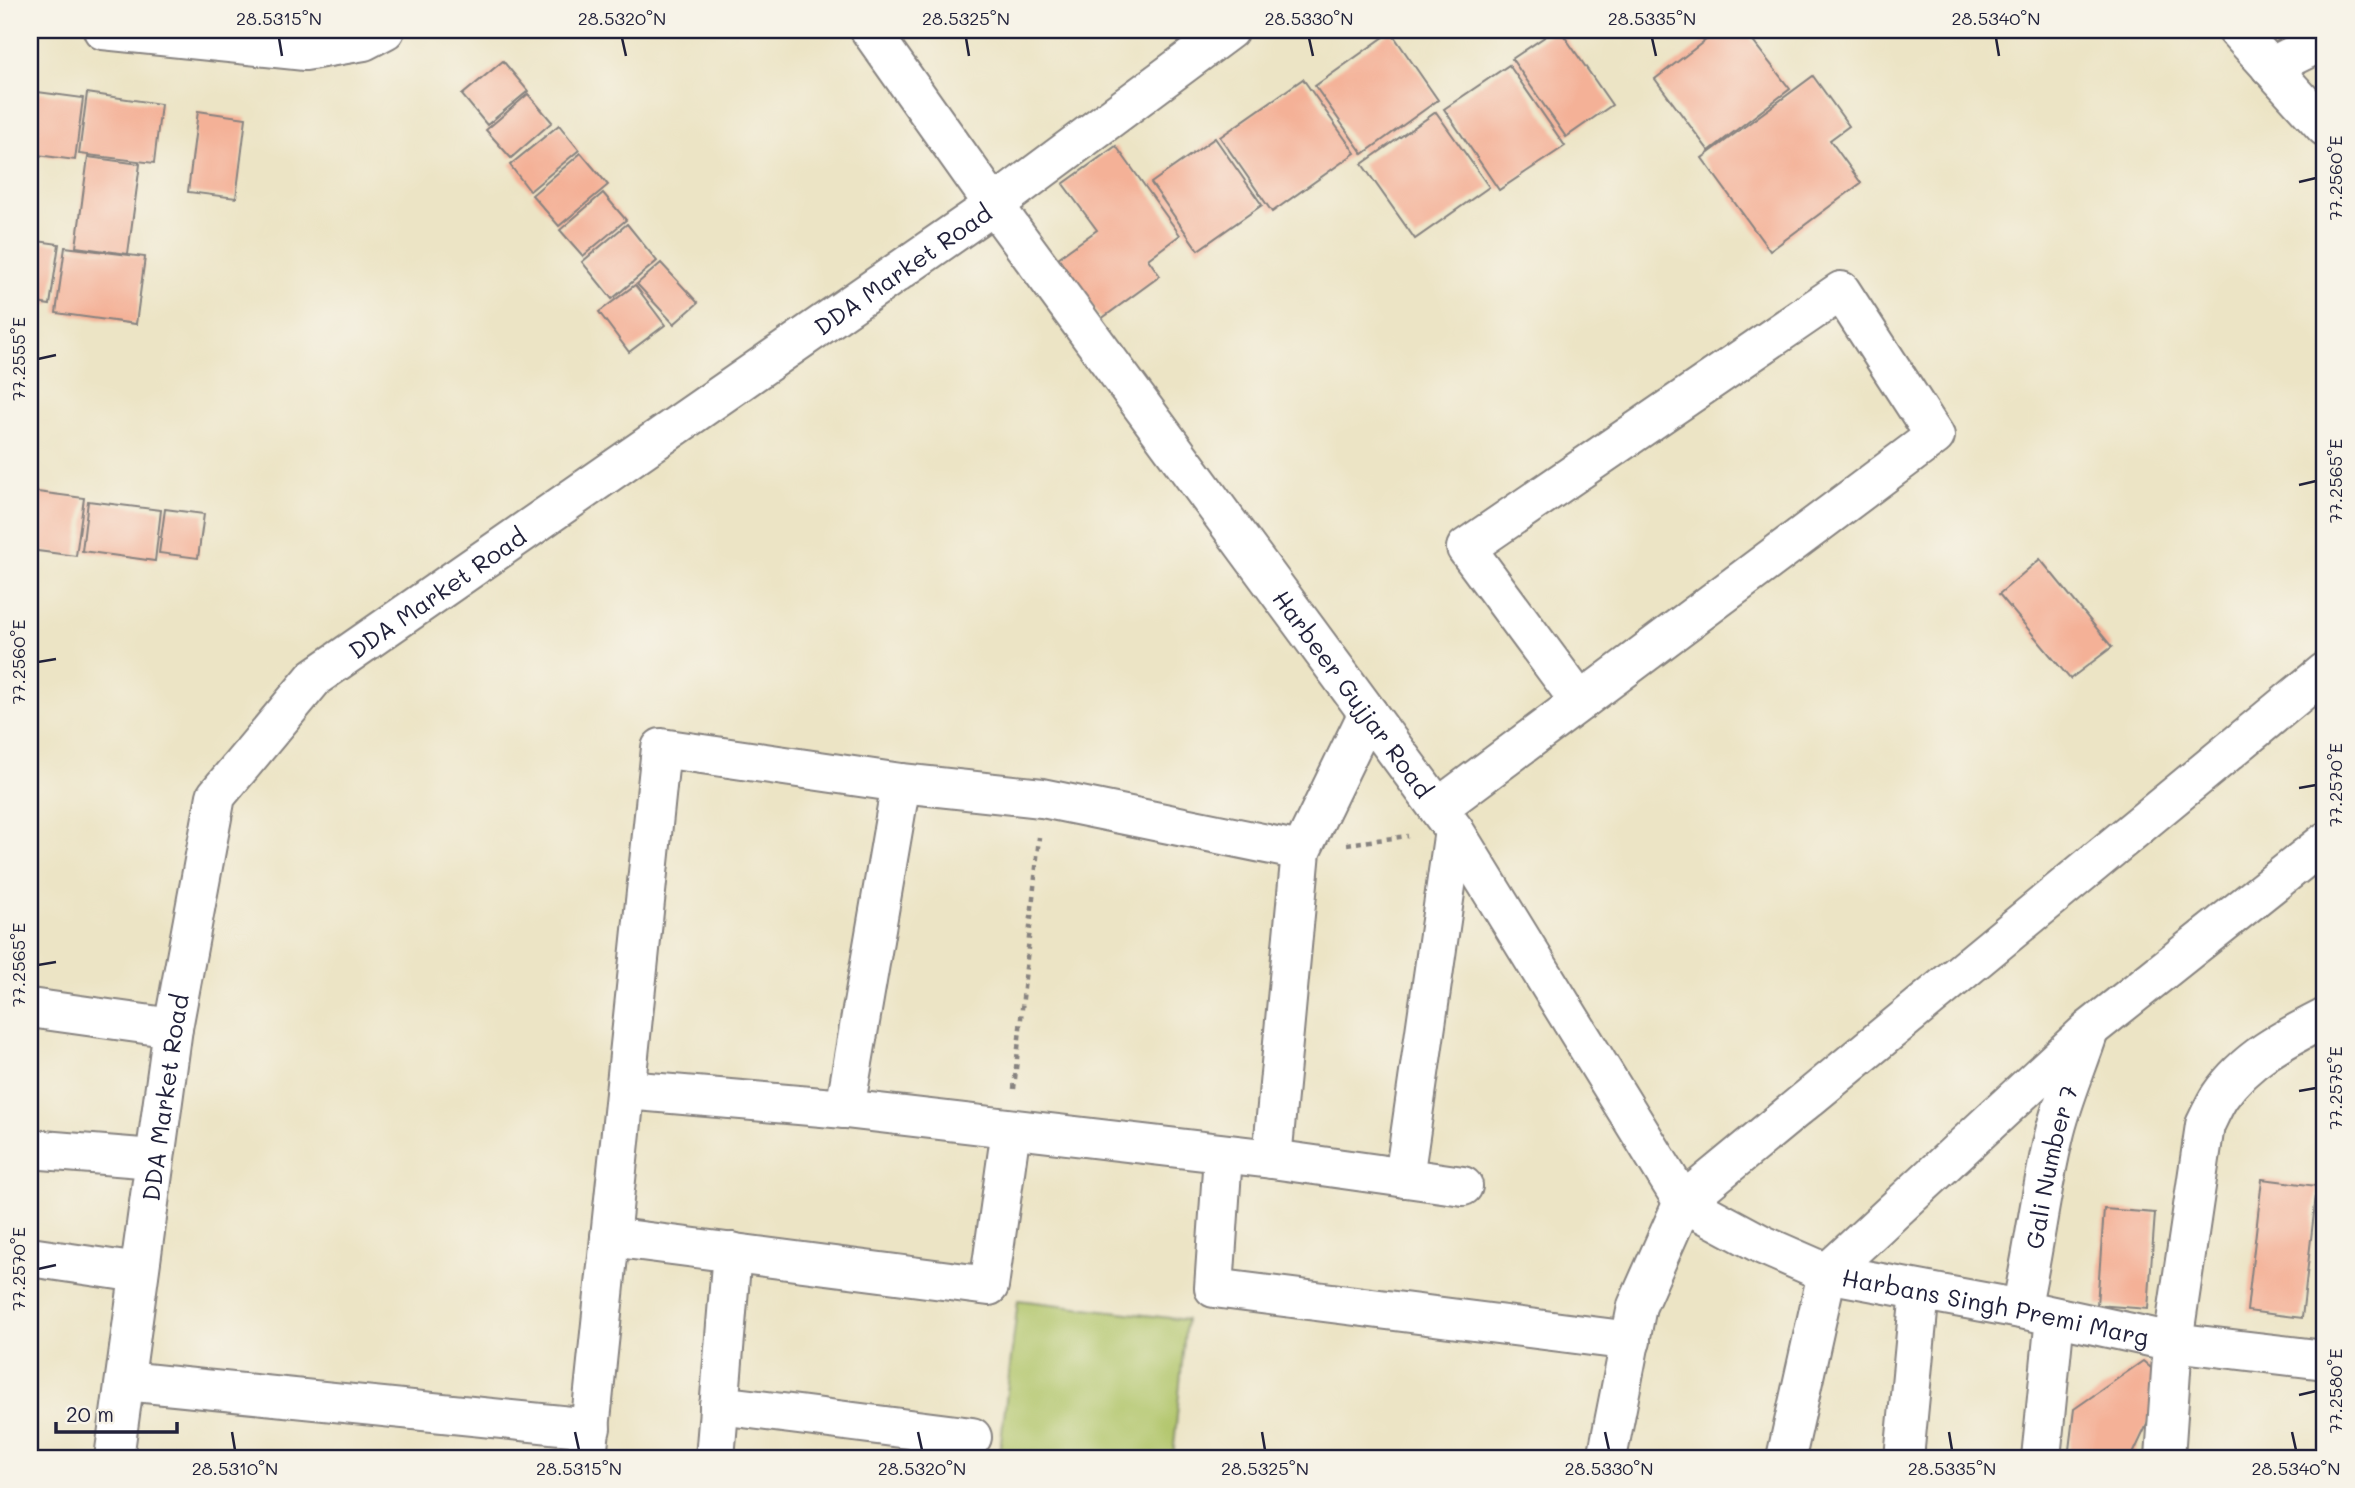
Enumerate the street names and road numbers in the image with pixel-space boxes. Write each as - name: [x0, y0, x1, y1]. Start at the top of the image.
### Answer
- street label: DDA Market Road: [808, 196, 997, 341]
- street label: DDA Market Road: [342, 520, 531, 665]
- street label: Harbeer Gujjar Road: [1267, 583, 1440, 804]
- street label: DDA Market Road: [134, 991, 195, 1203]
- street label: Gali Number 7: [2017, 1081, 2084, 1251]
- street label: Harbans Singh Premi Marg: [1840, 1261, 2152, 1352]

